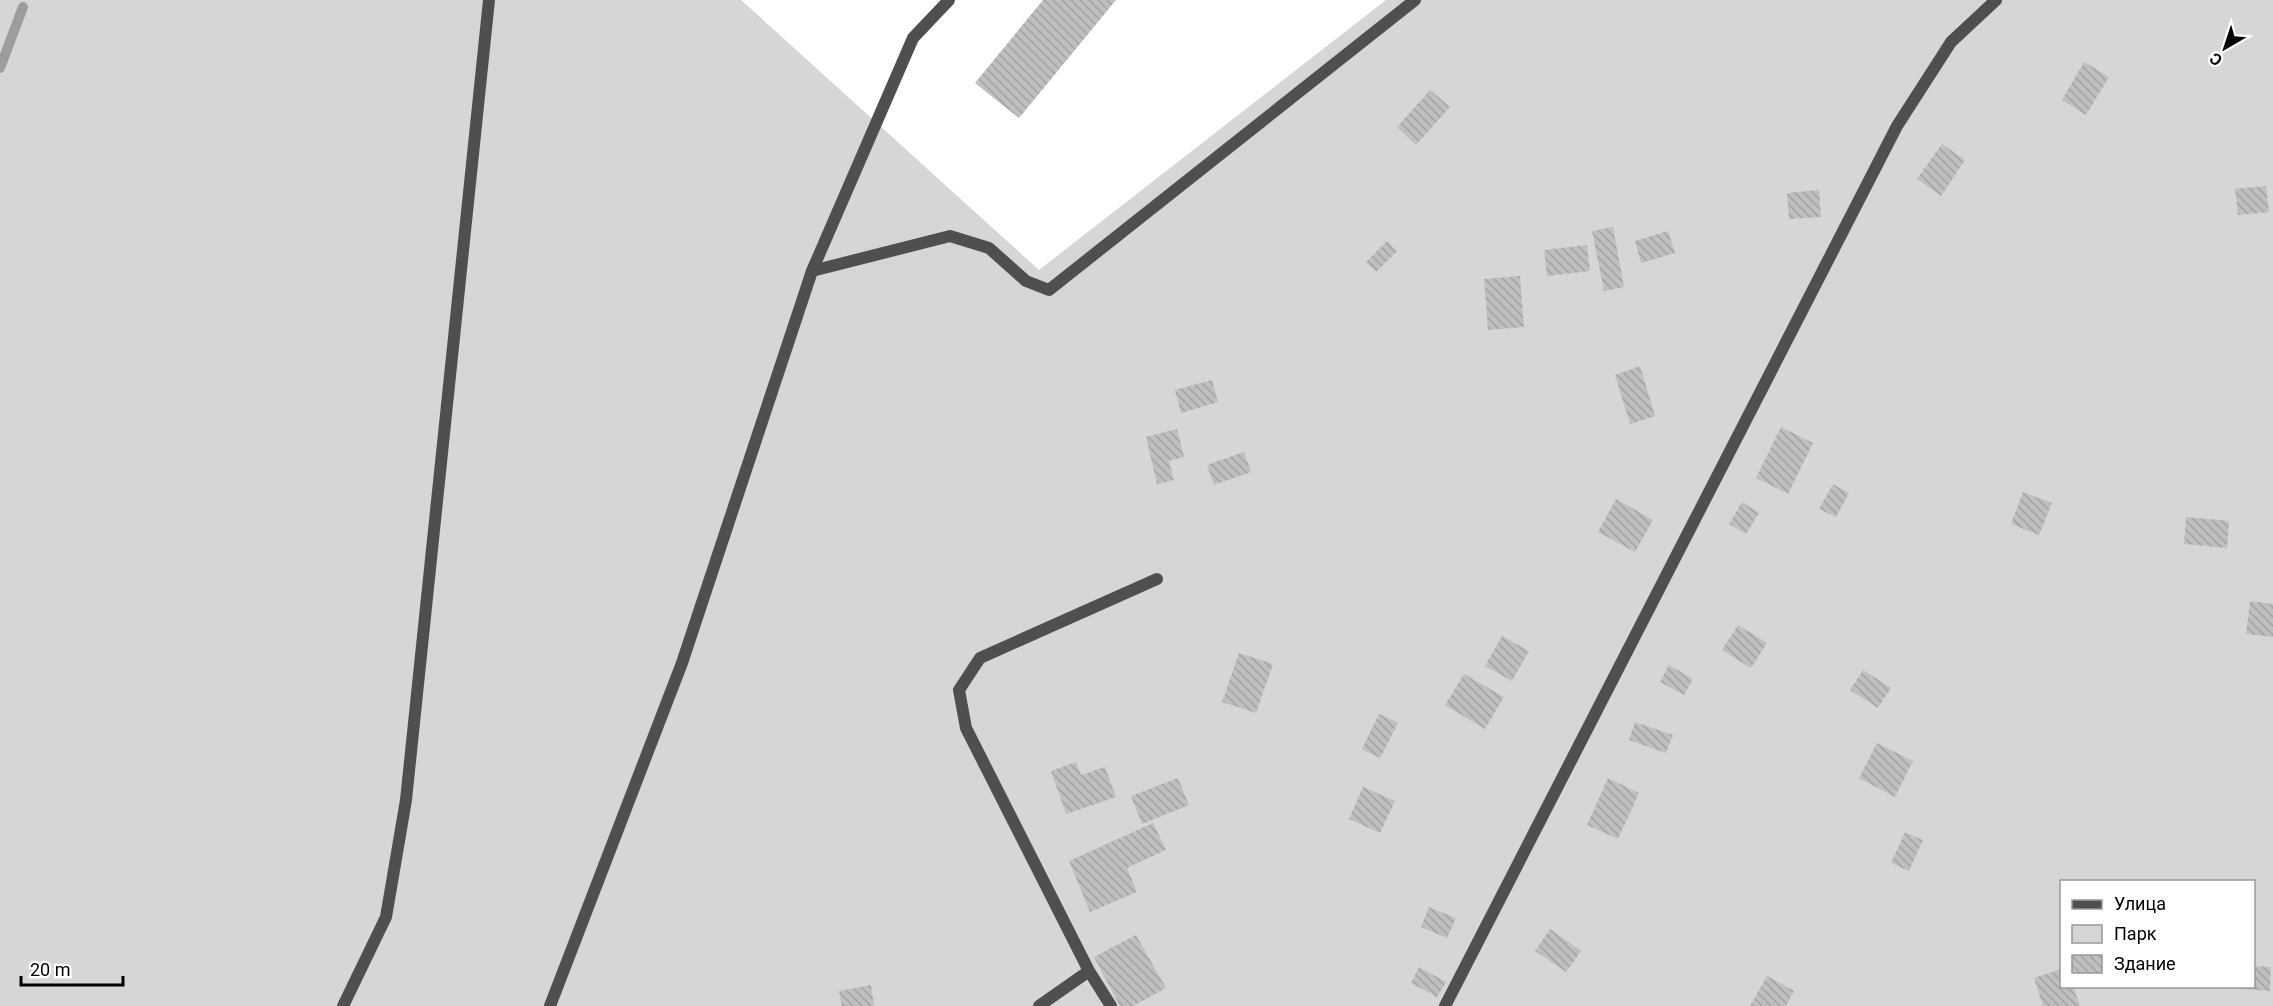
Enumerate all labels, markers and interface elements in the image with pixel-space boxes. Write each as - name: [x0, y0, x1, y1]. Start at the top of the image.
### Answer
- north arrow: [2195, 18, 2255, 78]
- text: С: [2206, 49, 2226, 70]
- legend: [2060, 880, 2255, 988]
- text: Улица: [2114, 893, 2166, 914]
- text: Парк: [2114, 923, 2157, 944]
- scale bar: [21, 949, 123, 987]
- text: Здание: [2114, 953, 2176, 974]
- text: 20 m: [30, 959, 70, 980]

